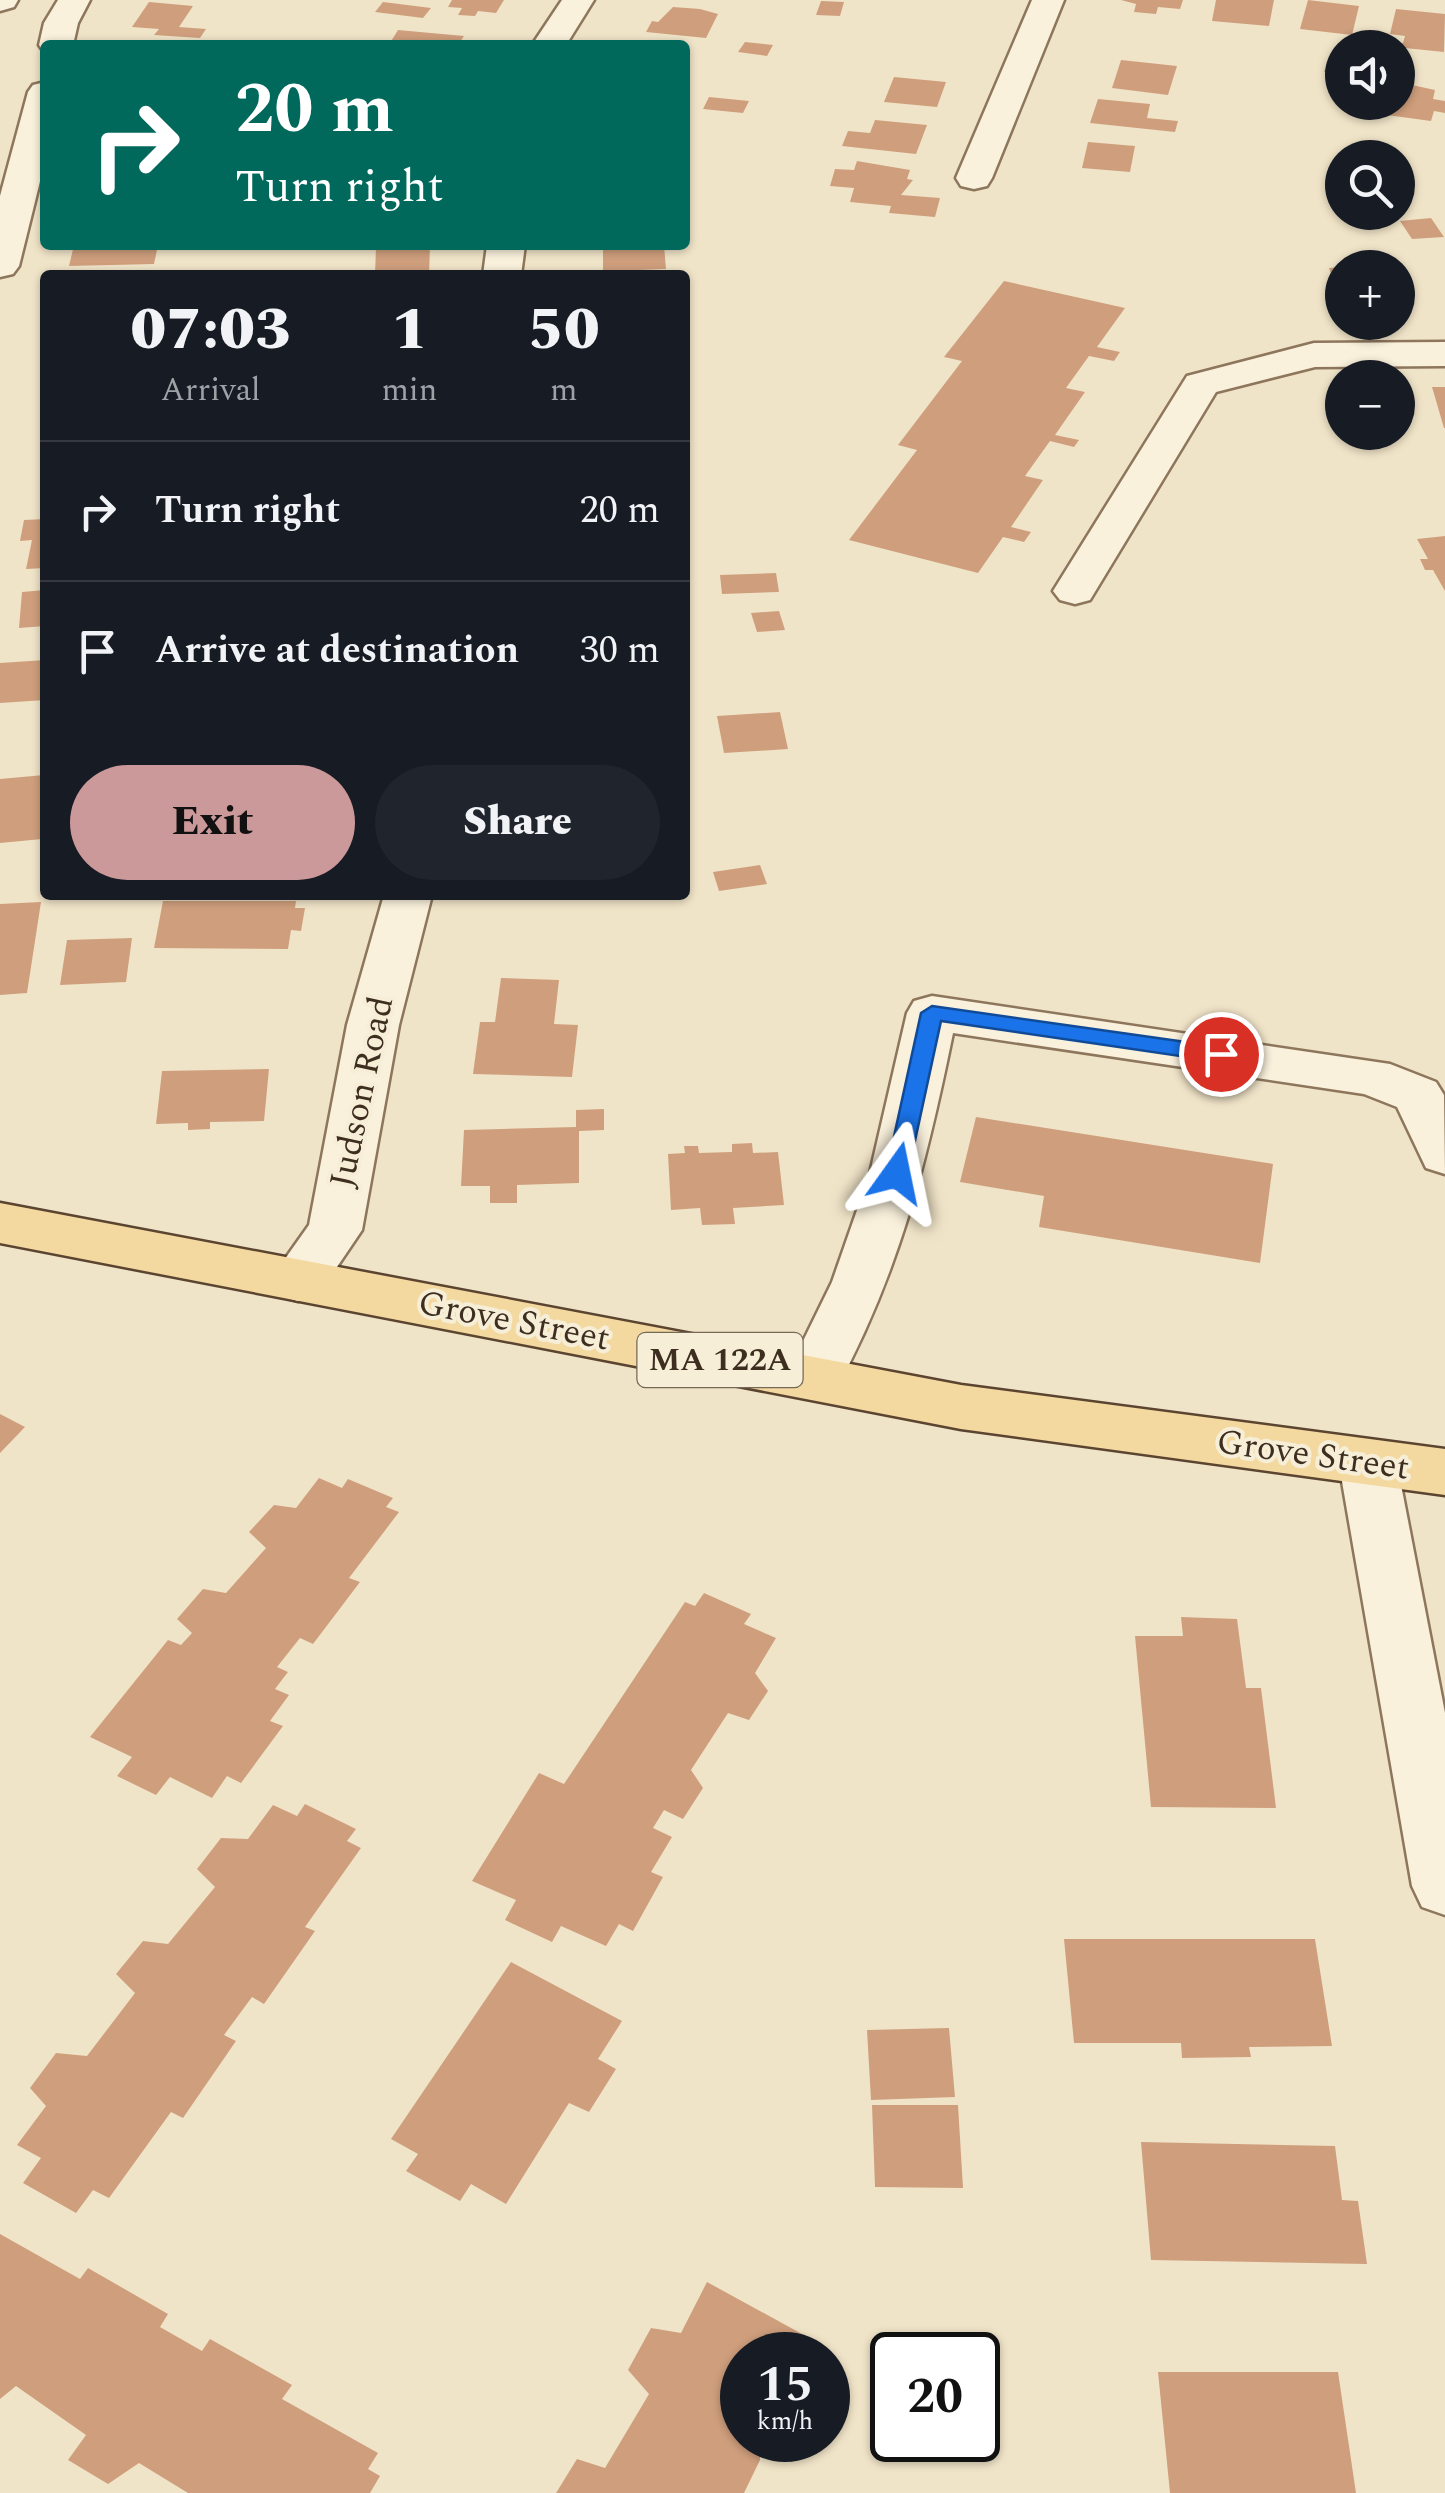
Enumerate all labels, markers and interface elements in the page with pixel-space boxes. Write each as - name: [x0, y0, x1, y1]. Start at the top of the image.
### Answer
- map controls: [1325, 30, 1415, 450]
- button: sound: [1325, 30, 1415, 120]
- text: 20 m: [235, 57, 394, 163]
- icon: right: [70, 80, 200, 210]
- button: search: [1325, 140, 1415, 230]
- text: Turn right: [235, 153, 444, 222]
- button: +: [1325, 250, 1415, 340]
- text: 07:03: [130, 284, 291, 376]
- text: 1: [391, 284, 427, 376]
- text: 50: [528, 284, 600, 376]
- button: −: [1325, 360, 1415, 450]
- text: Arrival: [161, 366, 261, 415]
- text: min: [381, 366, 437, 415]
- text: m: [550, 366, 577, 415]
- text: Turn right: [155, 482, 340, 540]
- text: 20 m: [580, 482, 660, 540]
- icon: right: [70, 484, 125, 539]
- text: Arrive at destination: [155, 622, 519, 680]
- text: 30 m: [580, 622, 660, 680]
- icon: arrive: [70, 624, 125, 679]
- button: Exit: [70, 765, 355, 880]
- button: Share: [375, 765, 660, 880]
- street label: Judson Road: [316, 991, 408, 1193]
- pin: [1179, 1012, 1264, 1097]
- icon: arrive: [1194, 1027, 1249, 1082]
- position arrow: [845, 1121, 949, 1225]
- street label: Grove Street: [414, 1276, 614, 1366]
- road number: MA 122A: [638, 1333, 802, 1387]
- street label: Grove Street: [1213, 1415, 1413, 1495]
- speed limit sign: 20: [870, 2332, 1000, 2462]
- text: 15: [757, 2347, 813, 2423]
- text: km/h: [757, 2403, 813, 2441]

